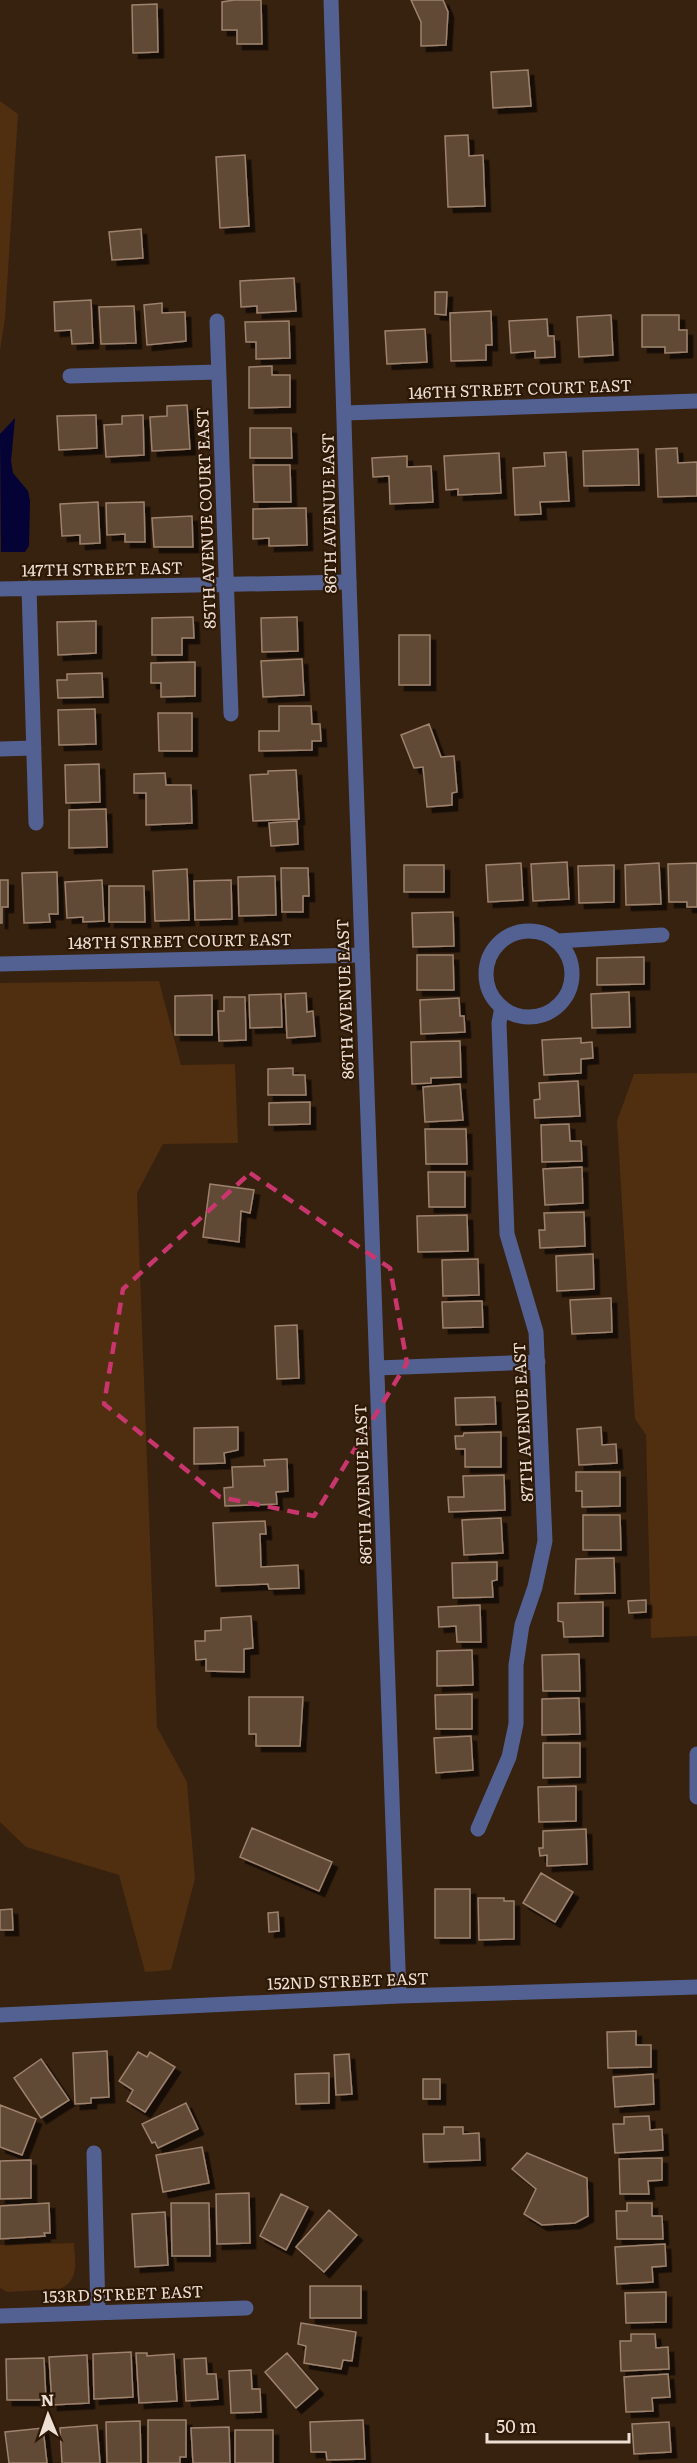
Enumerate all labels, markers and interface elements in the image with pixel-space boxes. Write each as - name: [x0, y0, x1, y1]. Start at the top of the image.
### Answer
- street label: 146TH STREET COURT EAST: [408, 372, 632, 404]
- street label: 85TH AVENUE COURT EAST: [189, 407, 221, 629]
- street label: 86TH AVENUE EAST: [315, 432, 341, 594]
- street label: 147TH STREET EAST: [21, 555, 183, 581]
- street label: 86TH AVENUE EAST: [329, 918, 359, 1080]
- street label: 148TH STREET COURT EAST: [68, 926, 292, 954]
- street label: 87TH AVENUE EAST: [506, 1341, 538, 1503]
- street label: 86TH AVENUE EAST: [347, 1403, 377, 1565]
- street label: 152ND STREET EAST: [267, 1965, 430, 1995]
- street label: 153RD STREET EAST: [42, 2278, 204, 2308]
- north arrow: [18, 2385, 78, 2445]
- text: N: [40, 2387, 55, 2411]
- scale bar: [487, 2406, 630, 2444]
- text: 50 m: [496, 2412, 537, 2439]

